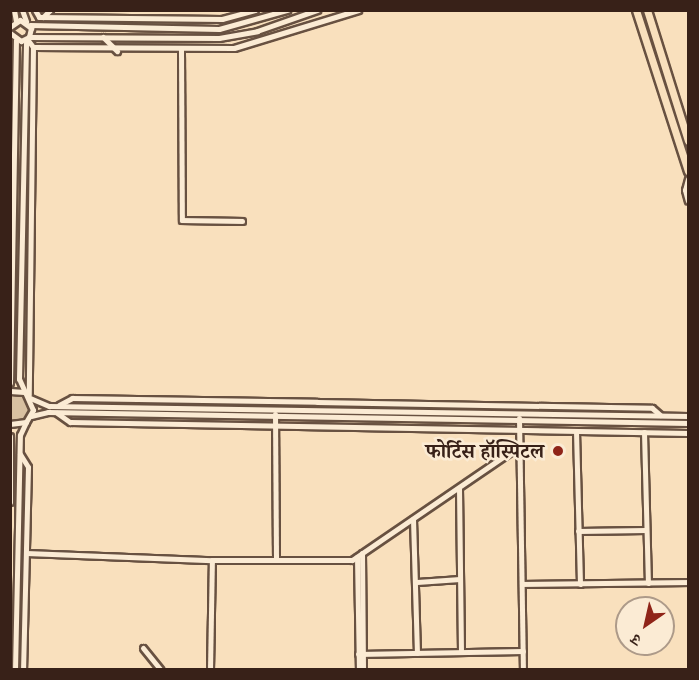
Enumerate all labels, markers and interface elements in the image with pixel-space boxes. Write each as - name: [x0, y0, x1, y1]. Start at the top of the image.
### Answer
- place label: फोर्टिस हॉस्पिटल: [425, 439, 544, 463]
- marker: फोर्टिस हॉस्पिटल: [549, 442, 567, 460]
- north arrow: [615, 596, 675, 656]
- text: उ: [627, 628, 646, 651]

